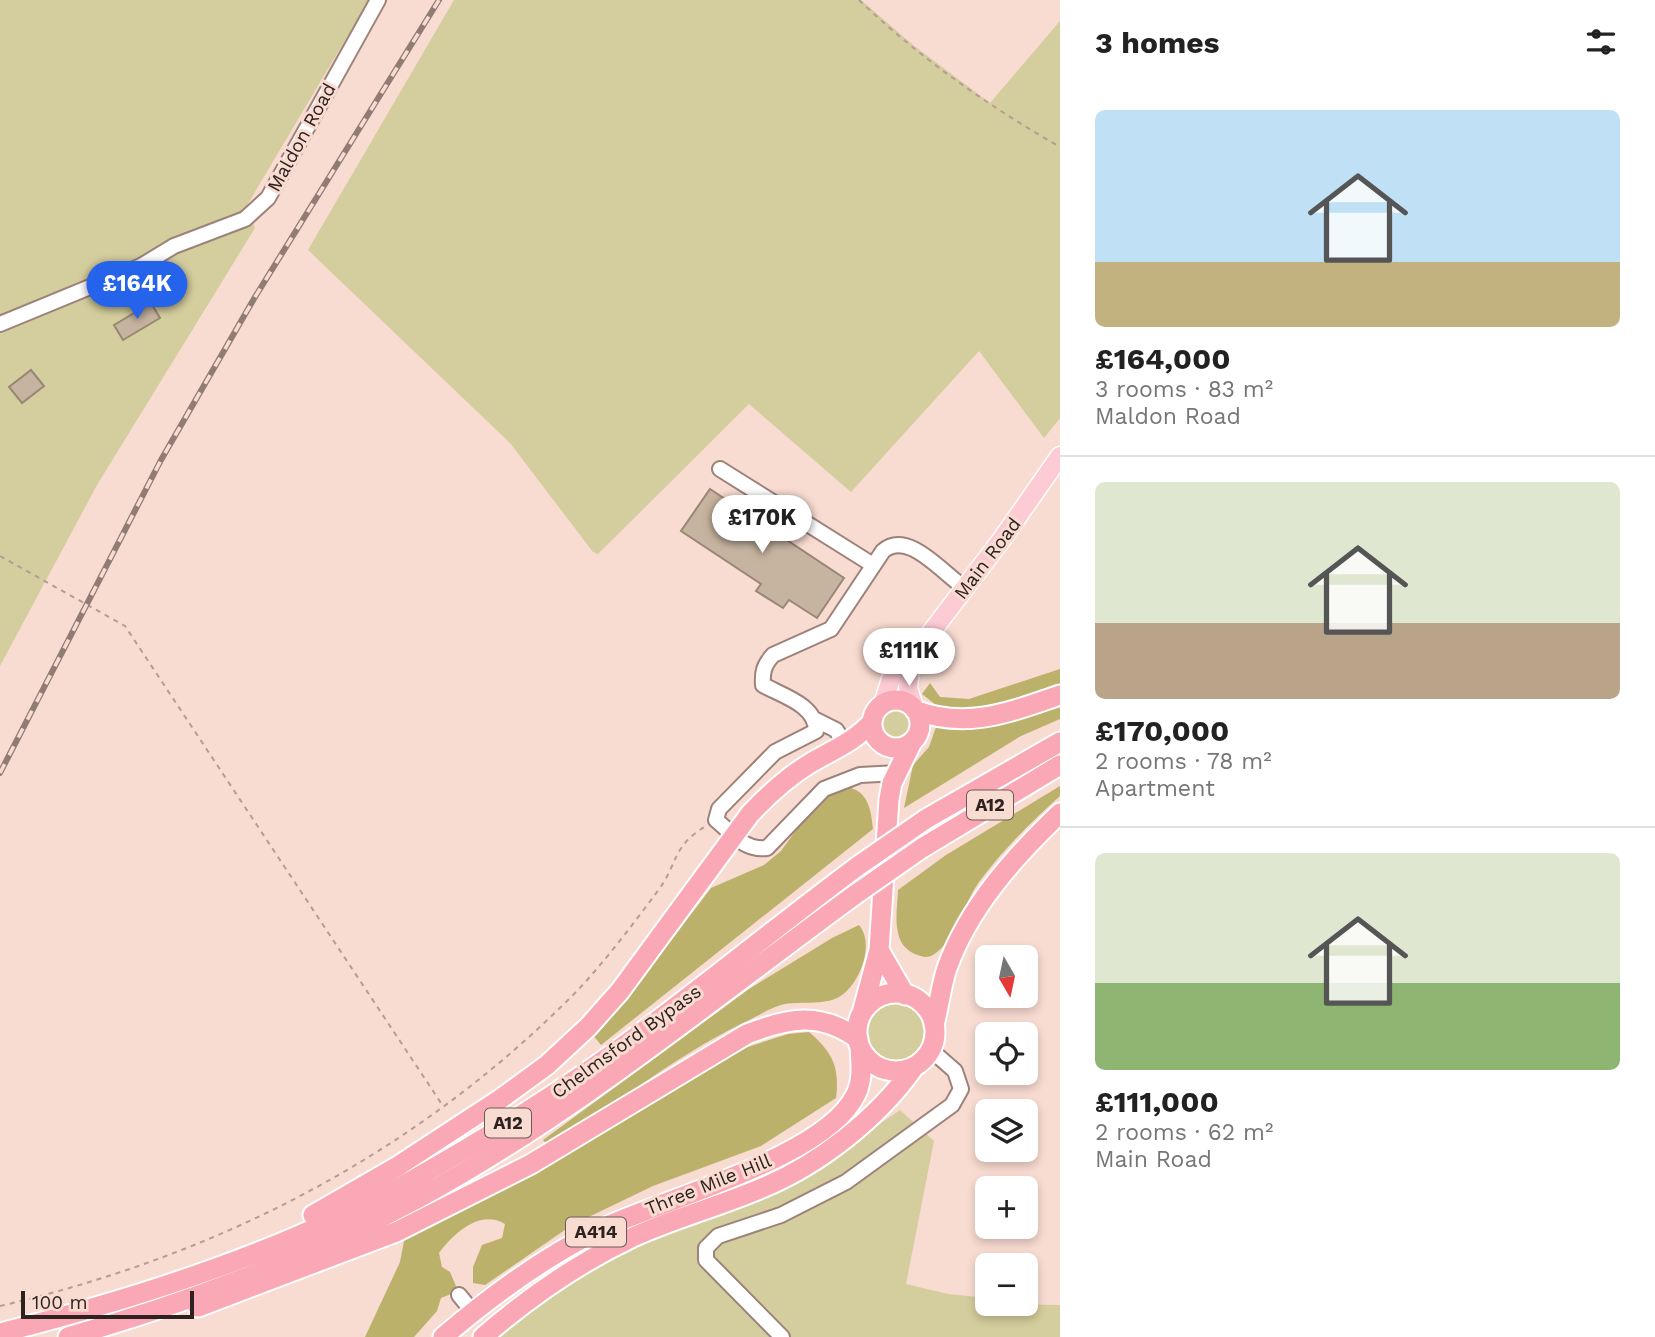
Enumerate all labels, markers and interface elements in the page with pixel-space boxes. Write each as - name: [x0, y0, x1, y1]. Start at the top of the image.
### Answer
- icon: filters: [1582, 23, 1620, 61]
- text: 3 homes: [1095, 25, 1220, 60]
- street label: Maldon Road: [262, 79, 341, 196]
- icon: home: [1295, 155, 1421, 281]
- pin: £164K: [88, 262, 186, 321]
- text: £164K: [102, 270, 172, 297]
- text: £164,000: [1095, 341, 1231, 376]
- text: 3 rooms · 83 m²: [1095, 376, 1273, 403]
- text: Maldon Road: [1095, 403, 1241, 430]
- pin: £170K: [713, 496, 811, 555]
- text: £170K: [728, 504, 796, 531]
- street label: Main Road: [949, 513, 1026, 604]
- icon: home: [1295, 527, 1421, 653]
- pin: £111K: [860, 628, 958, 688]
- text: £111K: [879, 637, 939, 664]
- text: £170,000: [1095, 713, 1229, 748]
- text: 2 rooms · 78 m²: [1095, 748, 1272, 775]
- text: Apartment: [1095, 775, 1215, 802]
- road number: A12: [967, 790, 1013, 820]
- icon: home: [1295, 898, 1421, 1024]
- north arrow: [975, 945, 1038, 1008]
- map controls: [975, 945, 1038, 1316]
- street label: Chelmsford Bypass: [547, 979, 705, 1103]
- button: locate: [975, 1022, 1038, 1085]
- text: £111,000: [1095, 1084, 1219, 1119]
- button: layers: [975, 1099, 1038, 1162]
- road number: A12: [485, 1108, 531, 1138]
- text: 2 rooms · 62 m²: [1095, 1119, 1273, 1146]
- text: Main Road: [1095, 1146, 1212, 1173]
- street label: Three Mile Hill: [642, 1149, 775, 1220]
- button: +: [975, 1176, 1038, 1239]
- road number: A414: [566, 1218, 626, 1246]
- button: −: [975, 1253, 1038, 1316]
- scale bar: [21, 1288, 194, 1320]
- text: 100 m: [32, 1291, 88, 1314]

